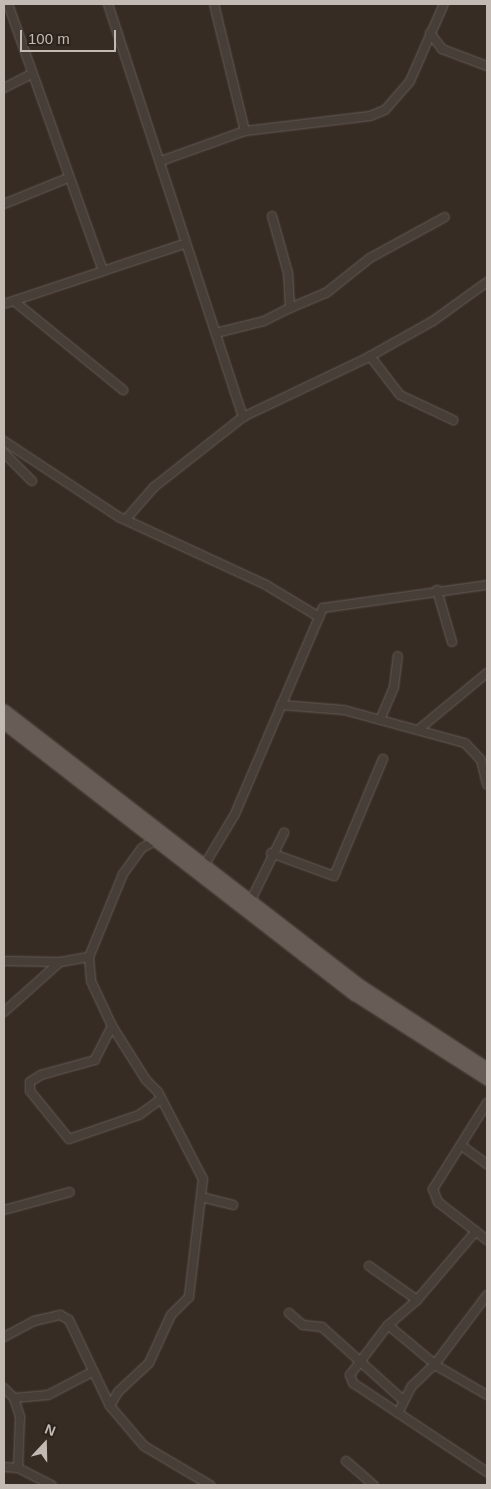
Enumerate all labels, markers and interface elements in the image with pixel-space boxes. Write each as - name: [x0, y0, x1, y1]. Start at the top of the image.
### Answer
- scale bar: [22, 20, 119, 52]
- text: 100 m: [28, 30, 70, 47]
- north arrow: [20, 1419, 70, 1469]
- text: N: [43, 1421, 58, 1439]

